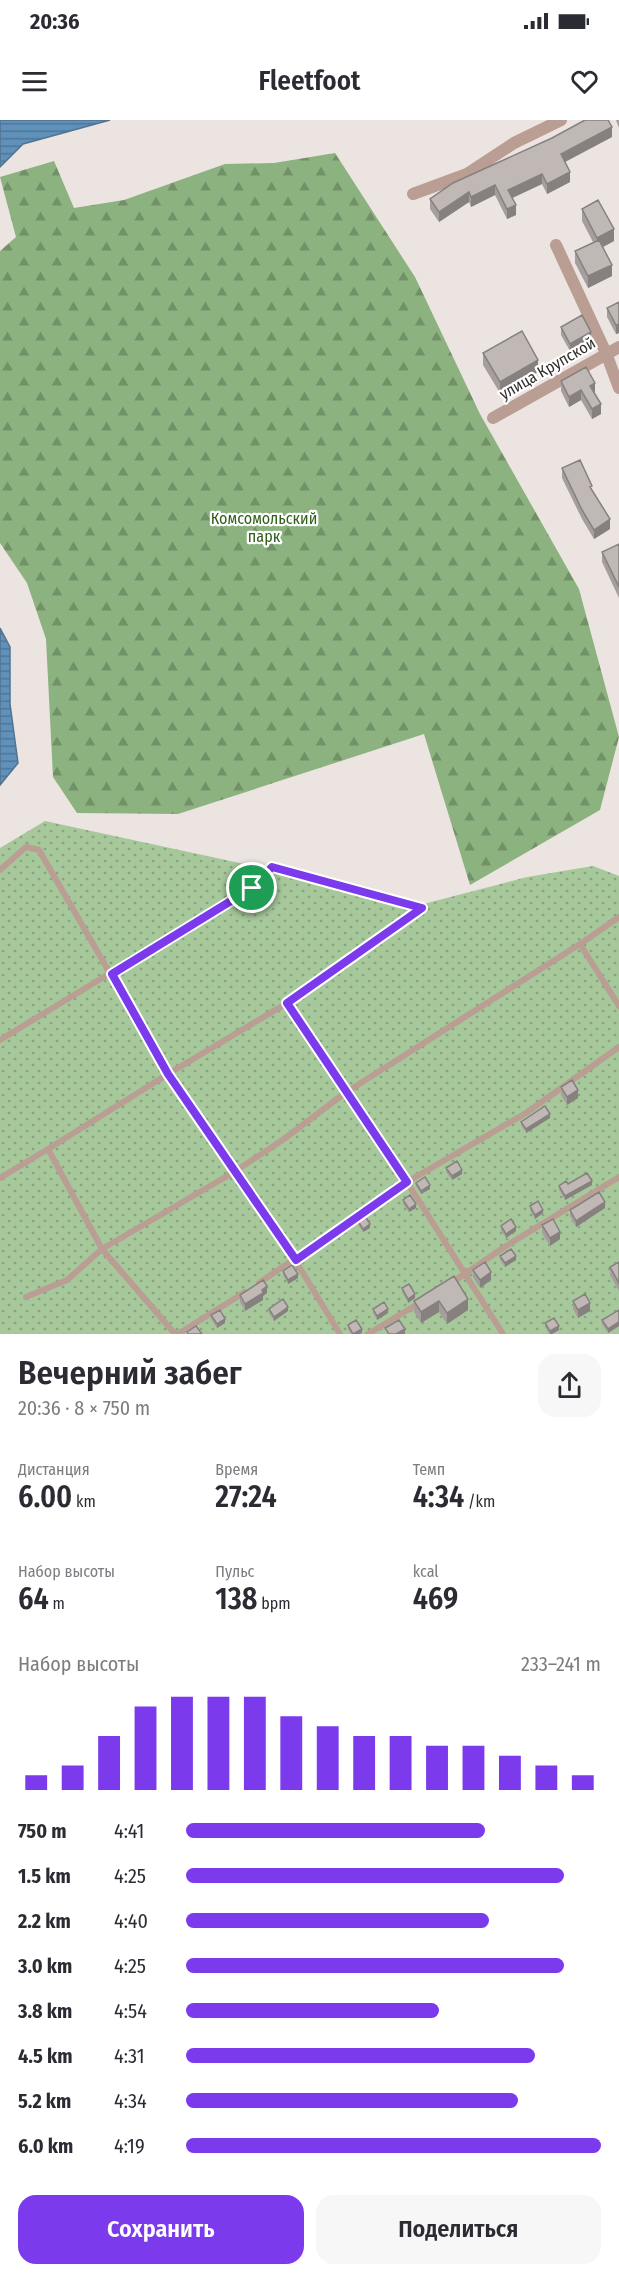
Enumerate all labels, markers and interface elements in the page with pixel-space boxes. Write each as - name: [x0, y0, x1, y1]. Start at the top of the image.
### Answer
- text: 20:36: [30, 8, 80, 35]
- icon: menu: [18, 65, 51, 98]
- text: Fleetfoot: [258, 65, 361, 97]
- icon: heart: [568, 65, 601, 98]
- street label: улица Крупской: [496, 333, 599, 404]
- park label: Комсомольский парк: [211, 509, 317, 546]
- pin: [226, 862, 277, 913]
- icon: arrive: [235, 871, 268, 904]
- text: Вечерний забег: [18, 1353, 242, 1393]
- button: share: [538, 1354, 601, 1417]
- text: 20:36 · 8 × 750 m: [18, 1396, 150, 1420]
- text: Дистанция: [18, 1460, 90, 1479]
- text: Время: [215, 1460, 258, 1479]
- text: Темп: [413, 1460, 445, 1479]
- text: 6.00: [18, 1479, 72, 1515]
- text: 27:24: [215, 1479, 277, 1515]
- text: 4:34: [413, 1479, 464, 1515]
- text: km: [72, 1492, 96, 1511]
- text: /km: [464, 1492, 495, 1511]
- text: Набор высоты: [18, 1562, 115, 1581]
- text: Пульс: [215, 1562, 254, 1581]
- text: kcal: [413, 1562, 439, 1581]
- text: 64: [18, 1581, 49, 1617]
- text: 138: [215, 1581, 258, 1617]
- text: 469: [413, 1581, 458, 1617]
- text: m: [49, 1594, 65, 1613]
- text: bpm: [258, 1594, 291, 1613]
- text: Набор высоты: [18, 1652, 139, 1676]
- text: 233–241 m: [521, 1652, 601, 1676]
- text: 750 m: [18, 1819, 66, 1843]
- text: 4:41: [114, 1819, 144, 1843]
- text: 1.5 km: [18, 1864, 71, 1888]
- text: 4:25: [114, 1864, 146, 1888]
- text: 2.2 km: [18, 1909, 71, 1933]
- text: 4:40: [114, 1909, 148, 1933]
- text: 3.0 km: [18, 1954, 72, 1978]
- text: 4:25: [114, 1954, 146, 1978]
- text: 3.8 km: [18, 1999, 72, 2023]
- text: 4:54: [114, 1999, 147, 2023]
- text: 4.5 km: [18, 2044, 72, 2068]
- text: 4:31: [114, 2044, 144, 2068]
- text: 5.2 km: [18, 2089, 71, 2113]
- text: 4:34: [114, 2089, 147, 2113]
- text: 6.0 km: [18, 2134, 73, 2158]
- text: 4:19: [114, 2134, 145, 2158]
- button: Сохранить: [18, 2195, 304, 2264]
- button: Поделиться: [316, 2195, 601, 2264]

